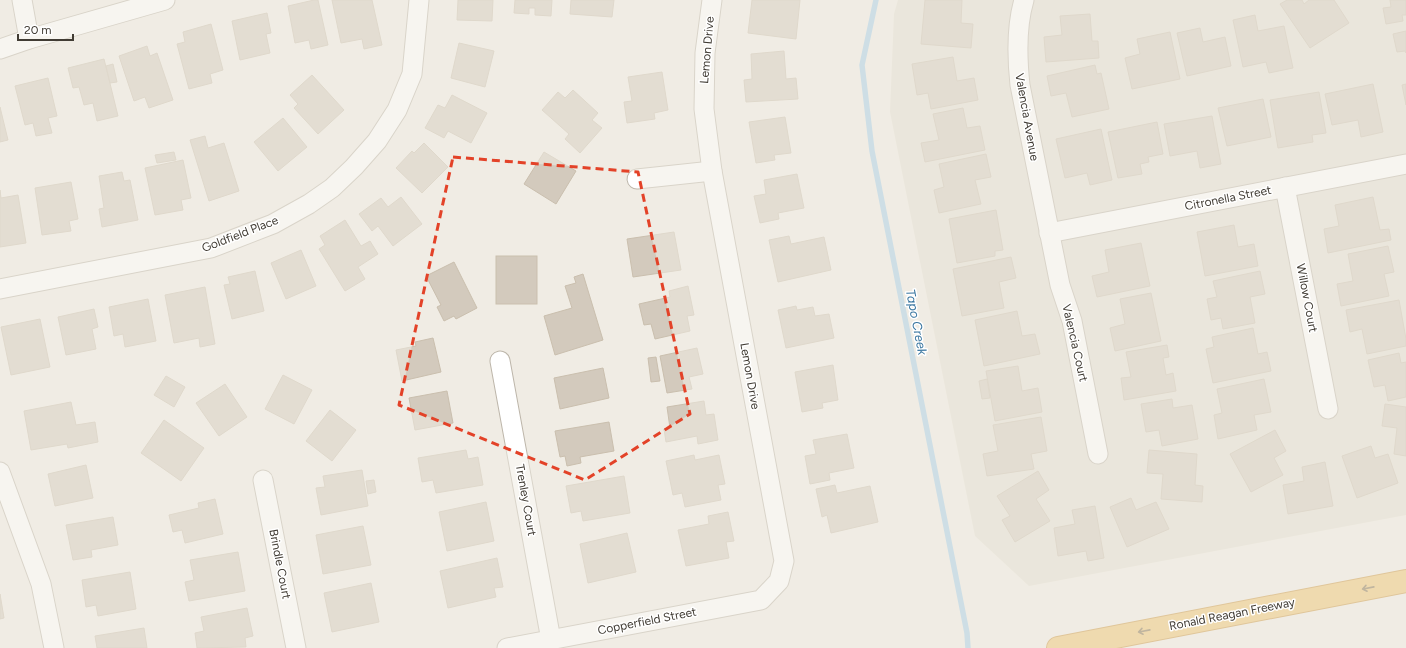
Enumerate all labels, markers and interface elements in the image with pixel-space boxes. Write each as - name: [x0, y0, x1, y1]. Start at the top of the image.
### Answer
- street label: Lemon Drive: [697, 15, 717, 84]
- scale bar: [18, 16, 73, 42]
- text: 20 m: [24, 23, 52, 37]
- street label: Valencia Avenue: [1012, 72, 1042, 162]
- street label: Citronella Street: [1183, 183, 1273, 213]
- street label: Goldfield Place: [200, 213, 281, 255]
- street label: Willow Court: [1293, 262, 1321, 334]
- water label: Tapo Creek: [903, 288, 930, 357]
- street label: Valencia Court: [1059, 303, 1091, 384]
- street label: Lemon Drive: [737, 342, 763, 411]
- street label: Trenley Court: [513, 463, 539, 537]
- street label: Brindle Court: [266, 528, 294, 601]
- one-way arrow: [1362, 585, 1375, 593]
- street label: Ronald Reagan Freeway: [1168, 595, 1297, 633]
- street label: Copperfield Street: [596, 604, 698, 637]
- one-way arrow: [1138, 628, 1151, 636]

